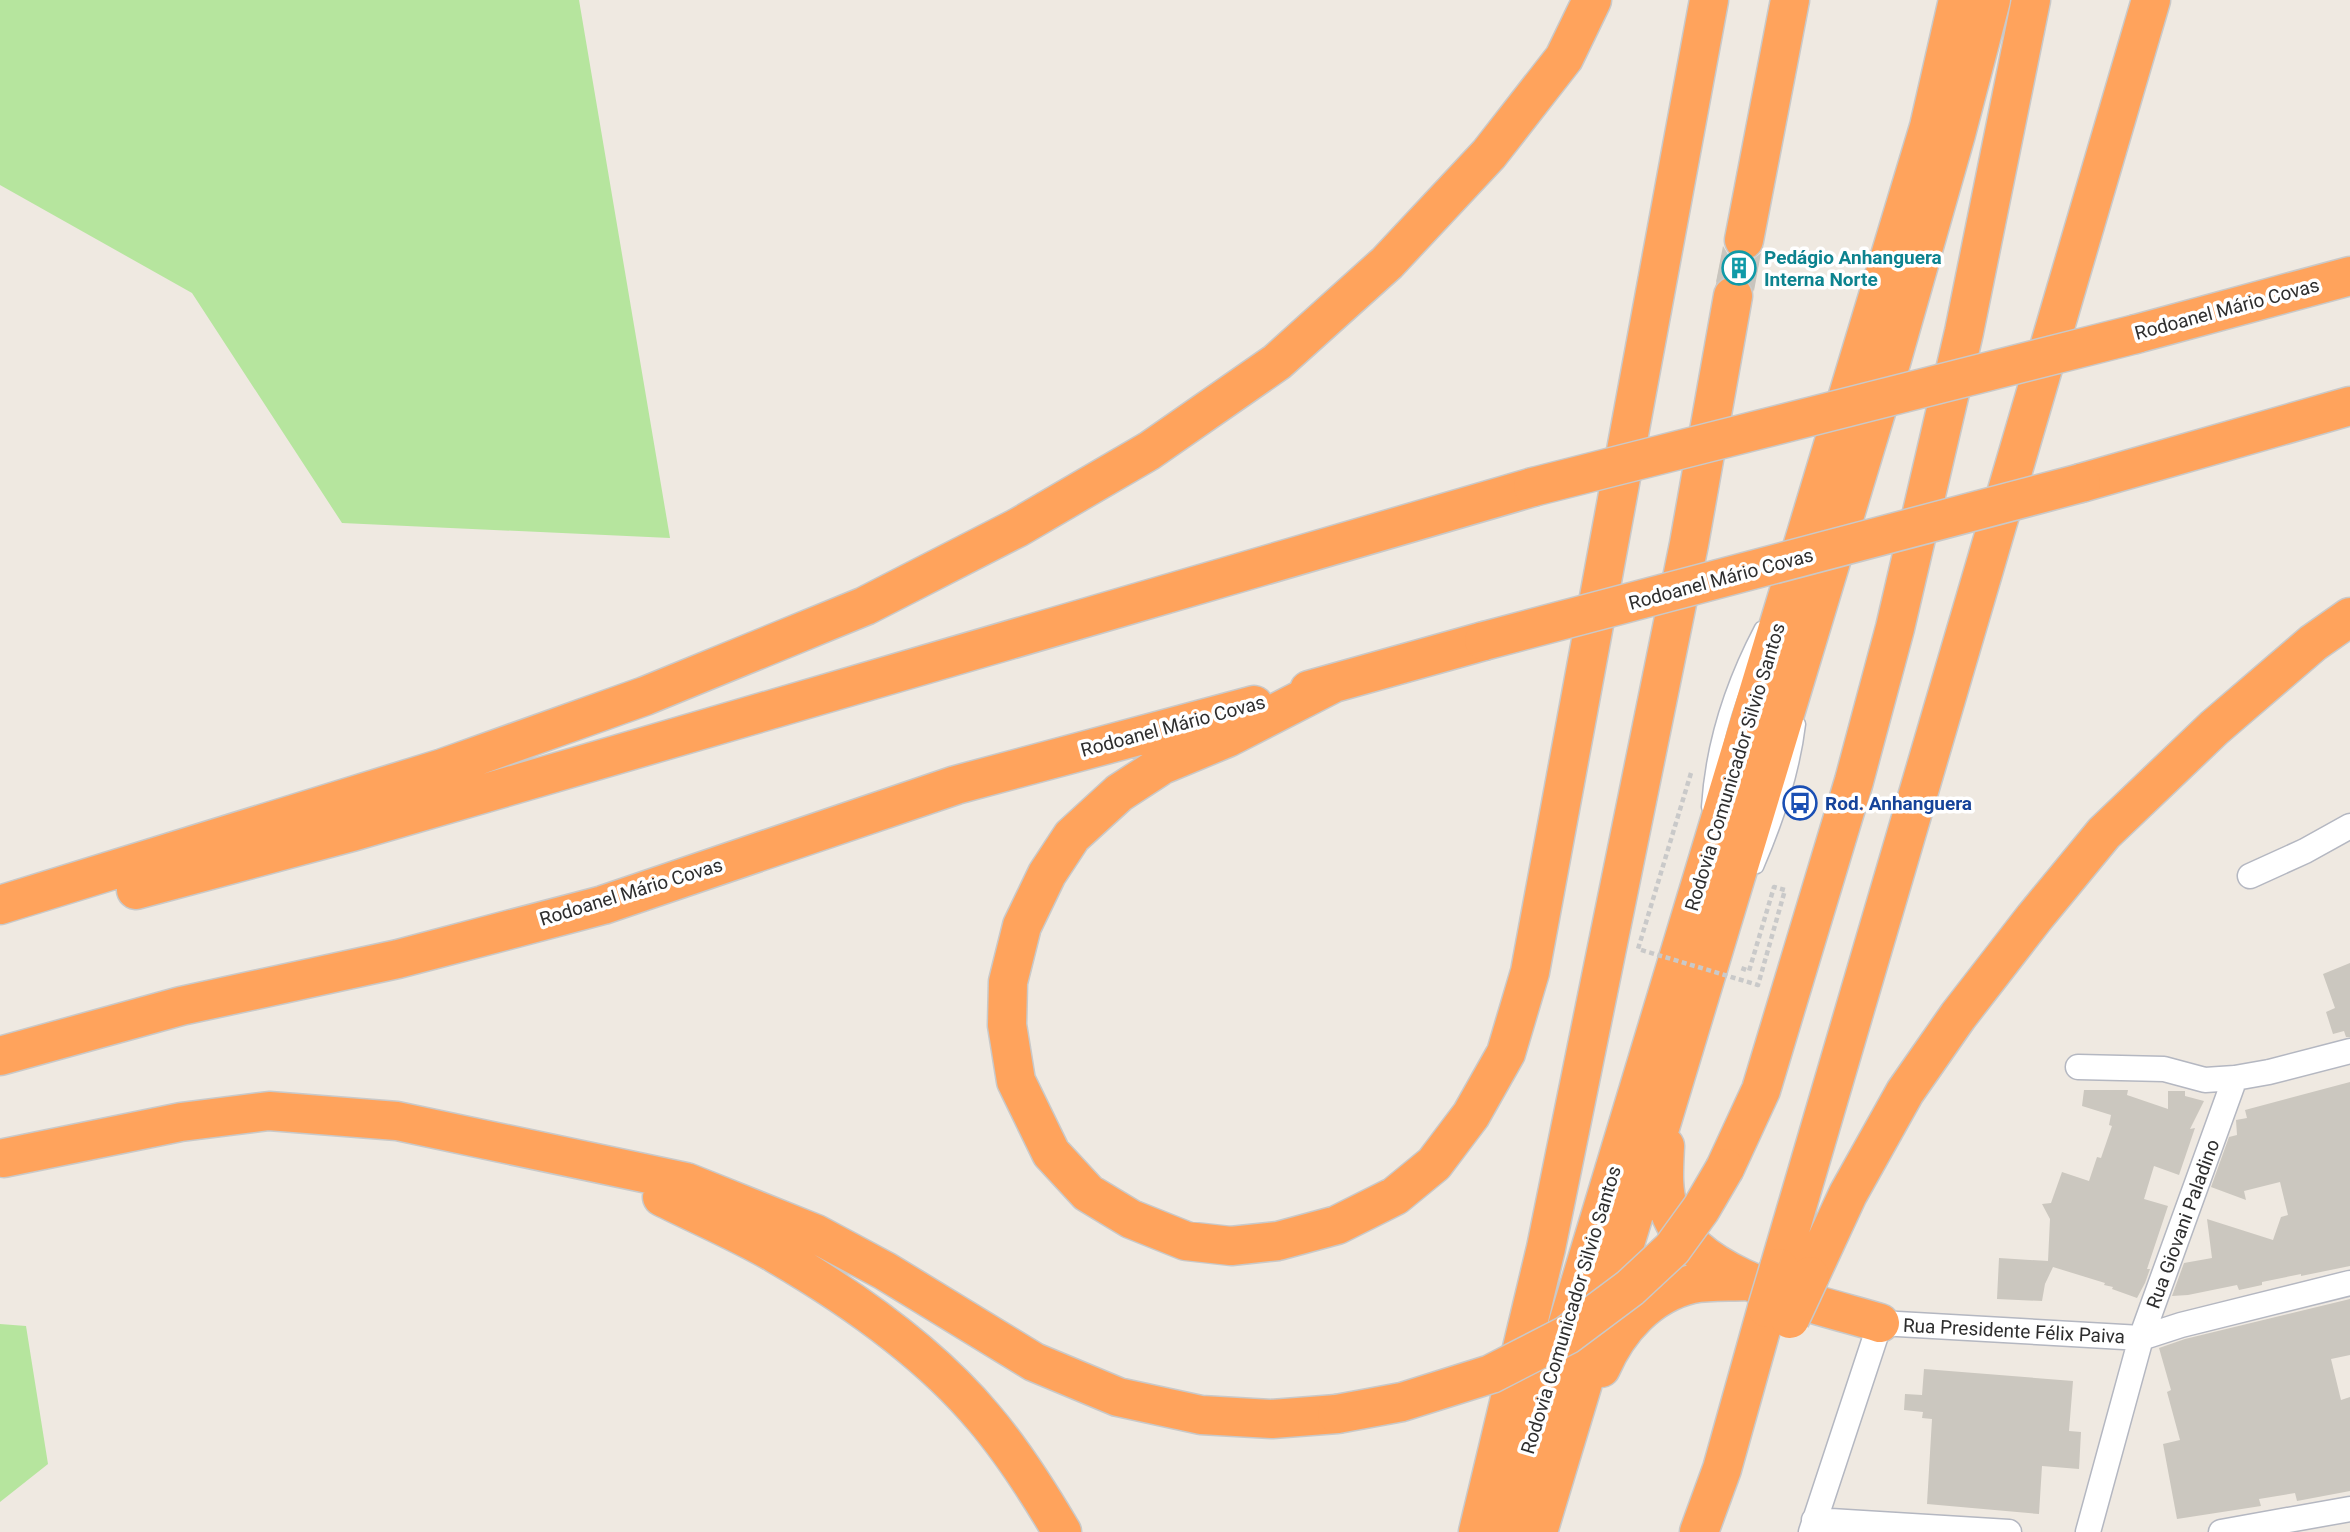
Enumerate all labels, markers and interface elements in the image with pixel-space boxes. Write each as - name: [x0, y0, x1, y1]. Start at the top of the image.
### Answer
- place label: Pedágio Anhanguera Interna Norte: [1764, 246, 1942, 291]
- building icon: Pedágio Anhanguera Interna Norte: [1720, 249, 1758, 287]
- street label: Rodoanel Mário Covas: [2132, 273, 2322, 345]
- street label: Rodoanel Mário Covas: [1626, 543, 1816, 615]
- street label: Rodovia Comunicador Silvio Santos: [1680, 620, 1790, 914]
- street label: Rodoanel Mário Covas: [1078, 690, 1268, 762]
- bus stop icon: Rod. Anhanguera: [1781, 784, 1819, 822]
- place label: Rod. Anhanguera: [1825, 792, 1972, 815]
- street label: Rodoanel Mário Covas: [537, 853, 725, 931]
- street label: Rua Giovani Paladino: [2142, 1136, 2224, 1312]
- street label: Rodovia Comunicador Silvio Santos: [1516, 1163, 1626, 1457]
- street label: Rua Presidente Félix Paiva: [1902, 1314, 2126, 1348]

